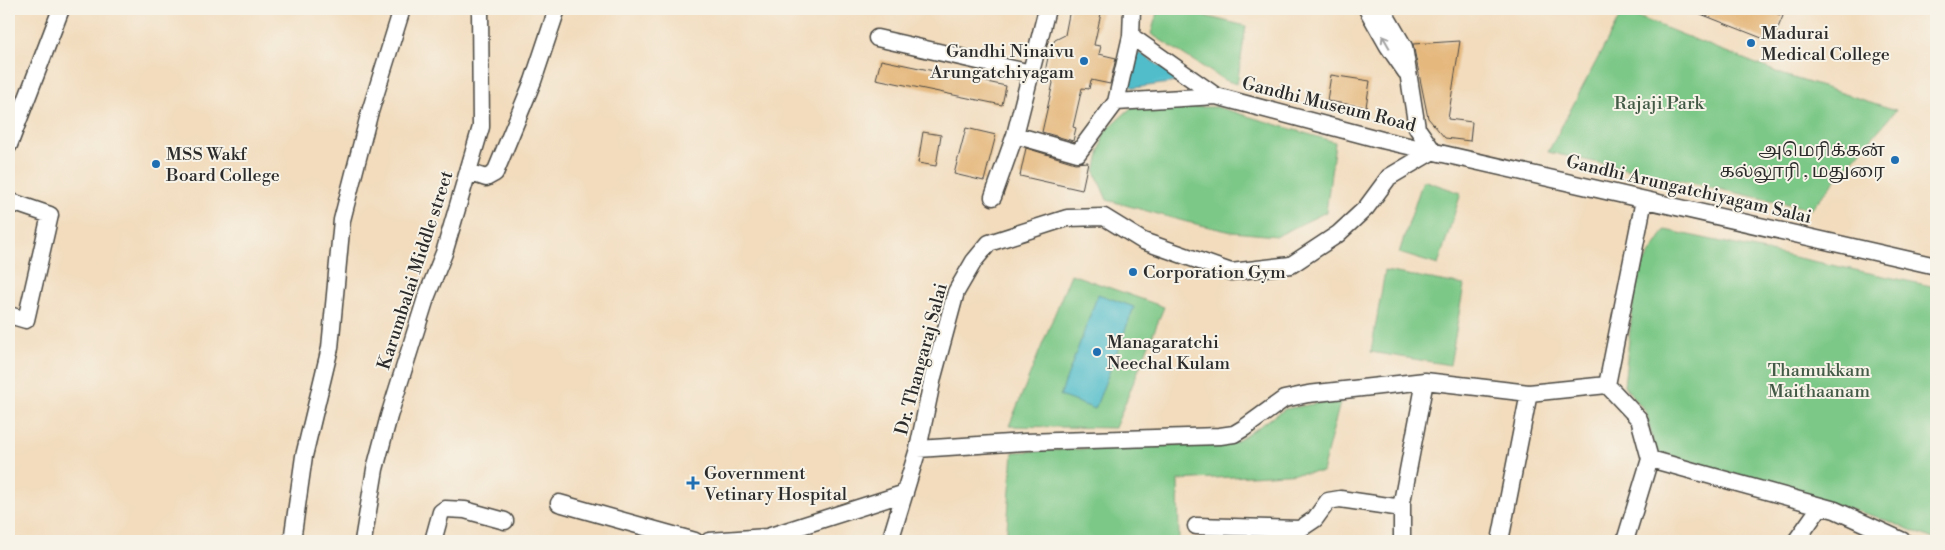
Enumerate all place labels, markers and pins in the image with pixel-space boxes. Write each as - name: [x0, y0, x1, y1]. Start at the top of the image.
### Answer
- place label: Madurai Medical College: [1761, 22, 1890, 66]
- marker: Madurai Medical College: [1745, 37, 1757, 49]
- place label: Gandhi Ninaivu Arungatchiyagam: [929, 40, 1075, 84]
- marker: Gandhi Ninaivu Arungatchiyagam: [1078, 55, 1090, 67]
- place label: அமெரிக்கன் கல்லூரி , மதுரை: [1719, 139, 1885, 183]
- place label: MSS Wakf Board College: [165, 143, 280, 187]
- marker: அமெரிக்கன் கல்லூரி , மதுரை: [1889, 154, 1901, 166]
- marker: MSS Wakf Board College: [150, 158, 162, 170]
- place label: Corporation Gym: [1143, 261, 1286, 284]
- marker: Corporation Gym: [1127, 266, 1139, 278]
- place label: Managaratchi Neechal Kulam: [1107, 331, 1230, 375]
- marker: Managaratchi Neechal Kulam: [1091, 346, 1103, 358]
- place label: Government Vetinary Hospital: [703, 462, 848, 506]
- marker: Government Vetinary Hospital: [686, 476, 700, 490]

